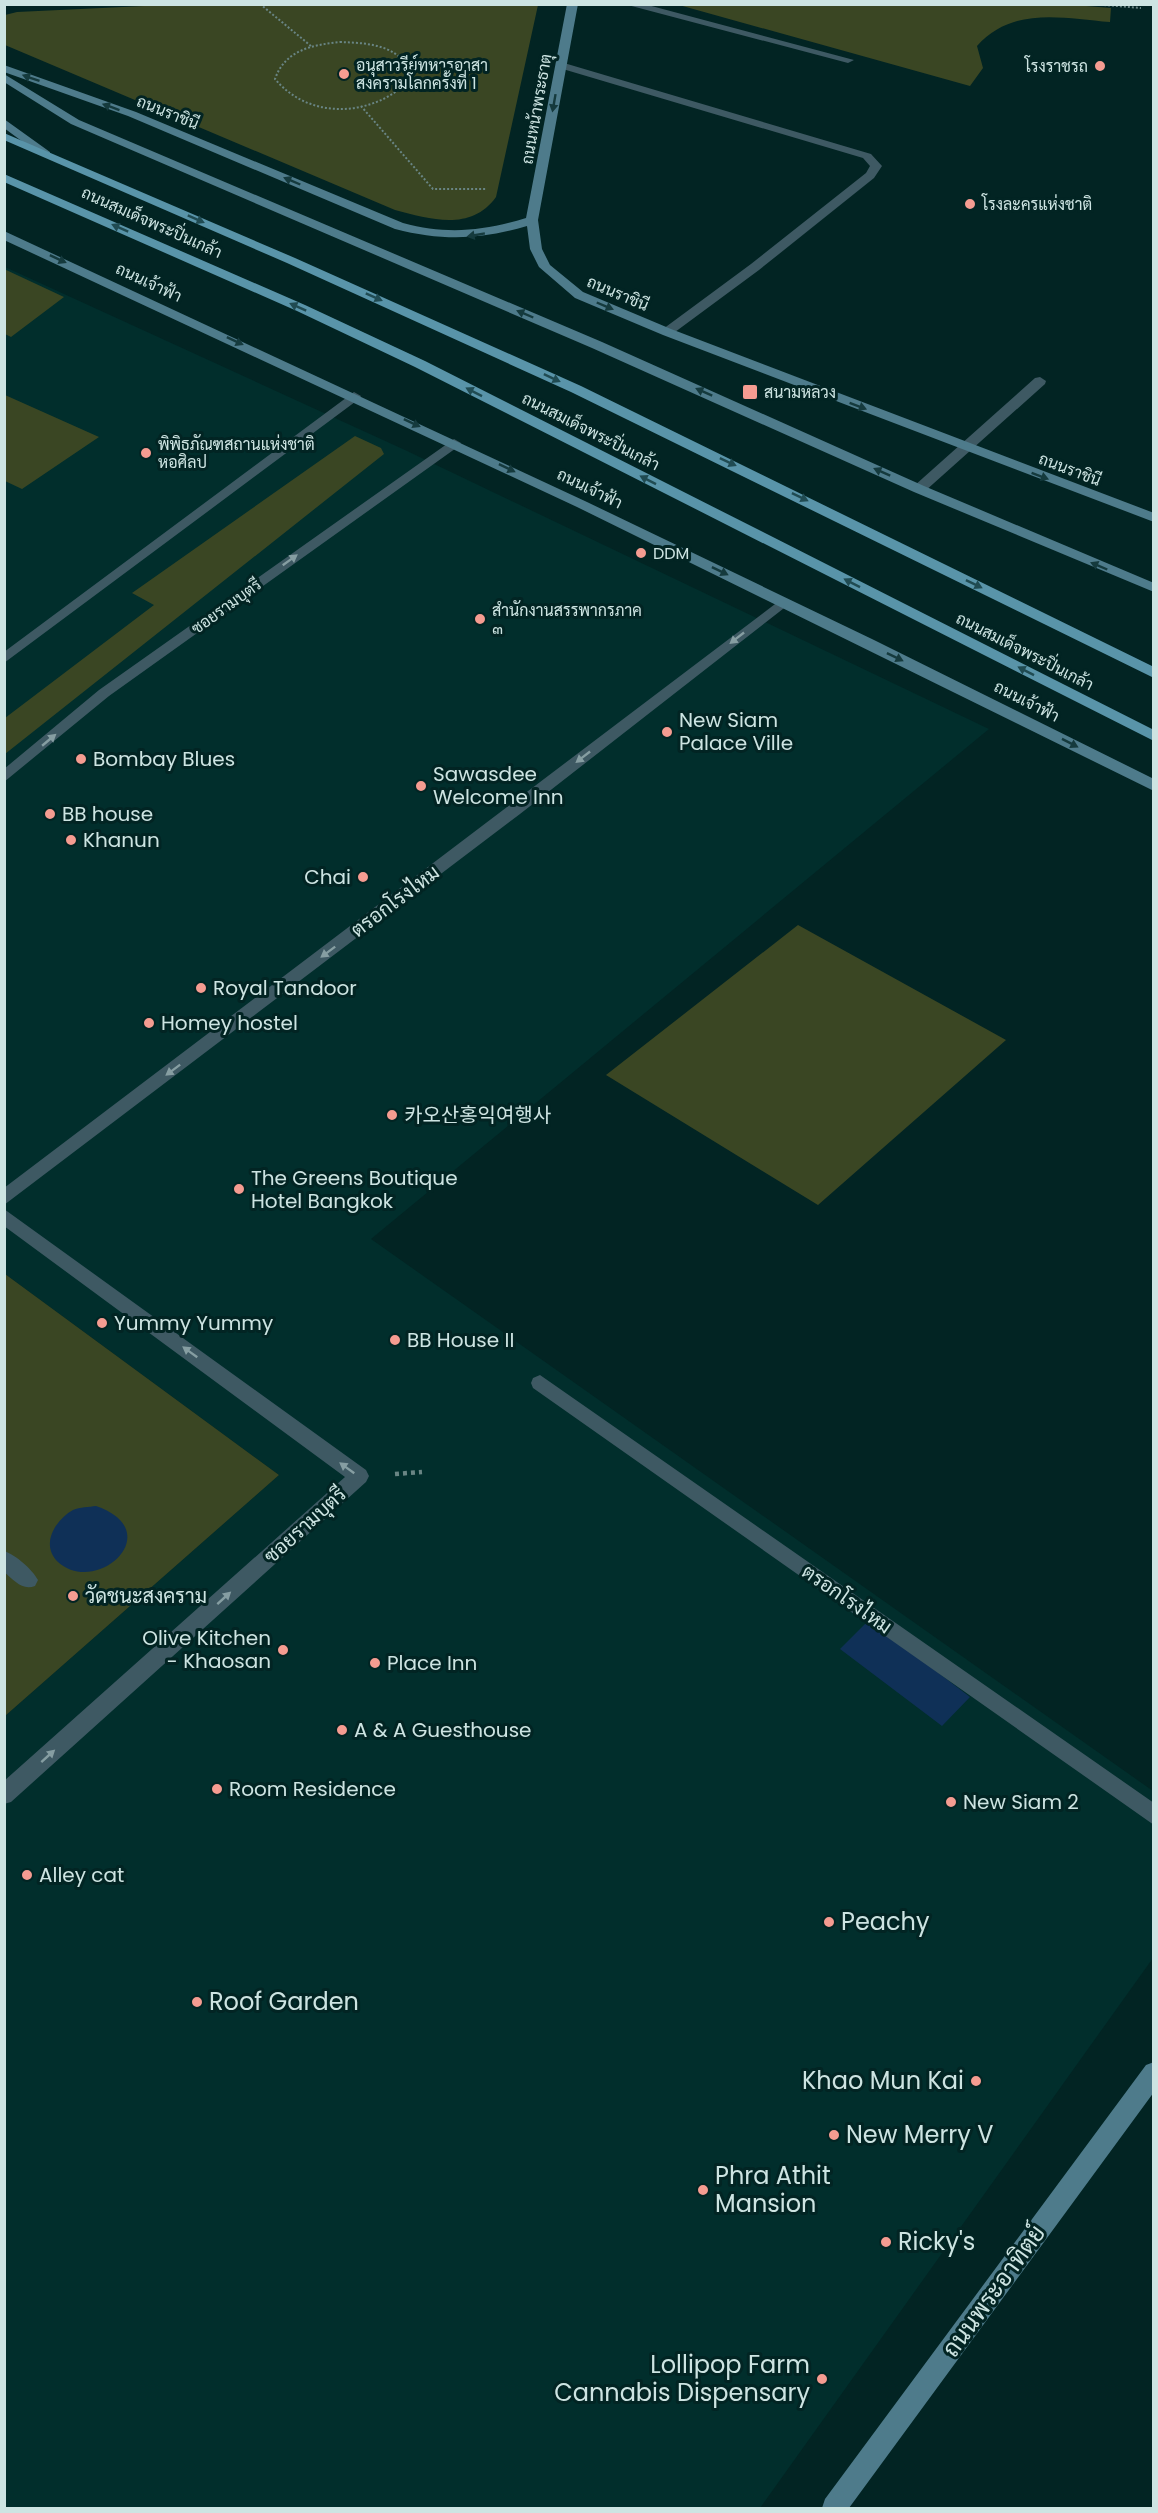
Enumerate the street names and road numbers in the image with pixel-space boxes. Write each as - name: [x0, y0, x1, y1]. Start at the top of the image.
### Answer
- street label: ถนนหน้าพระธาตุ: [515, 52, 558, 166]
- street label: ถนนราชินี: [133, 90, 202, 135]
- street label: ถนนสมเด็จพระปิ่นเกล้า: [78, 179, 227, 264]
- street label: ถนนเจ้าฟ้า: [112, 257, 186, 308]
- street label: ถนนราชินี: [583, 270, 652, 317]
- street label: ถนนสมเด็จพระปิ่นเกล้า: [518, 385, 665, 476]
- street label: ถนนราชินี: [1035, 447, 1104, 492]
- street label: ถนนเจ้าฟ้า: [553, 463, 627, 514]
- street label: ซอยรามบุตรี: [187, 573, 266, 640]
- street label: ถนนสมเด็จพระปิ่นเกล้า: [952, 605, 1099, 696]
- street label: ถนนเจ้าฟ้า: [990, 675, 1063, 728]
- street label: ตรอกโรงไหม: [345, 858, 445, 944]
- street label: ซอยรามบุตรี: [258, 1481, 352, 1569]
- street label: ตรอกโรงไหม: [796, 1558, 898, 1640]
- street label: ถนนพระอาทิตย์: [934, 2218, 1053, 2364]

